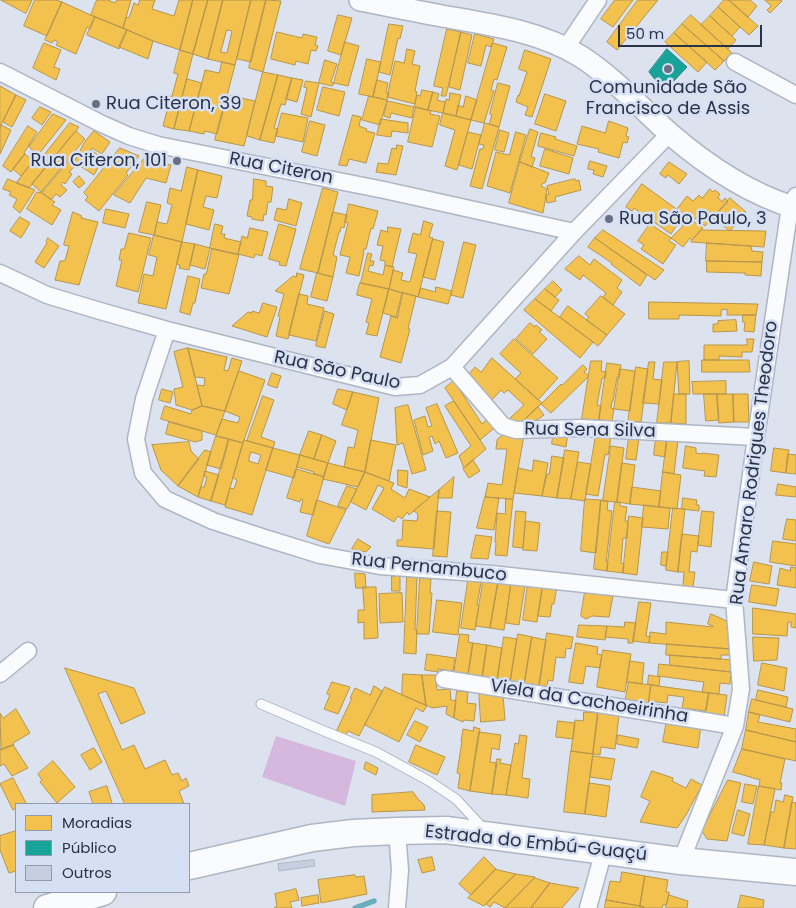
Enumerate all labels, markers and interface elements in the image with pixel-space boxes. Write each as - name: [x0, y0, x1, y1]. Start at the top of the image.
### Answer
- scale bar: [621, 15, 765, 47]
- text: 50 m: [626, 23, 664, 44]
- marker: Comunidade São Francisco de Assis: [662, 63, 674, 75]
- place label: Comunidade São Francisco de Assis: [586, 77, 750, 120]
- place label: Rua Citeron, 39: [106, 93, 242, 115]
- marker: Rua Citeron, 39: [90, 98, 102, 110]
- street label: Rua Citeron: [227, 148, 335, 190]
- place label: Rua Citeron, 101: [31, 150, 167, 172]
- marker: Rua Citeron, 101: [171, 155, 183, 167]
- place label: Rua São Paulo, 3: [619, 208, 767, 230]
- marker: Rua São Paulo, 3: [603, 213, 615, 225]
- street label: Rua Amaro Rodrigues Theodoro: [727, 320, 783, 606]
- street label: Rua São Paulo: [272, 347, 402, 395]
- street label: Rua Sena Silva: [524, 419, 656, 443]
- street label: Rua Pernambuco: [350, 549, 508, 587]
- street label: Viela da Cachoeirinha: [488, 676, 690, 728]
- legend: [15, 803, 190, 893]
- text: Moradias: [62, 812, 132, 833]
- street label: Estrada do Embú-Guaçú: [424, 822, 648, 866]
- text: Público: [62, 837, 117, 858]
- text: Outros: [62, 862, 112, 883]

